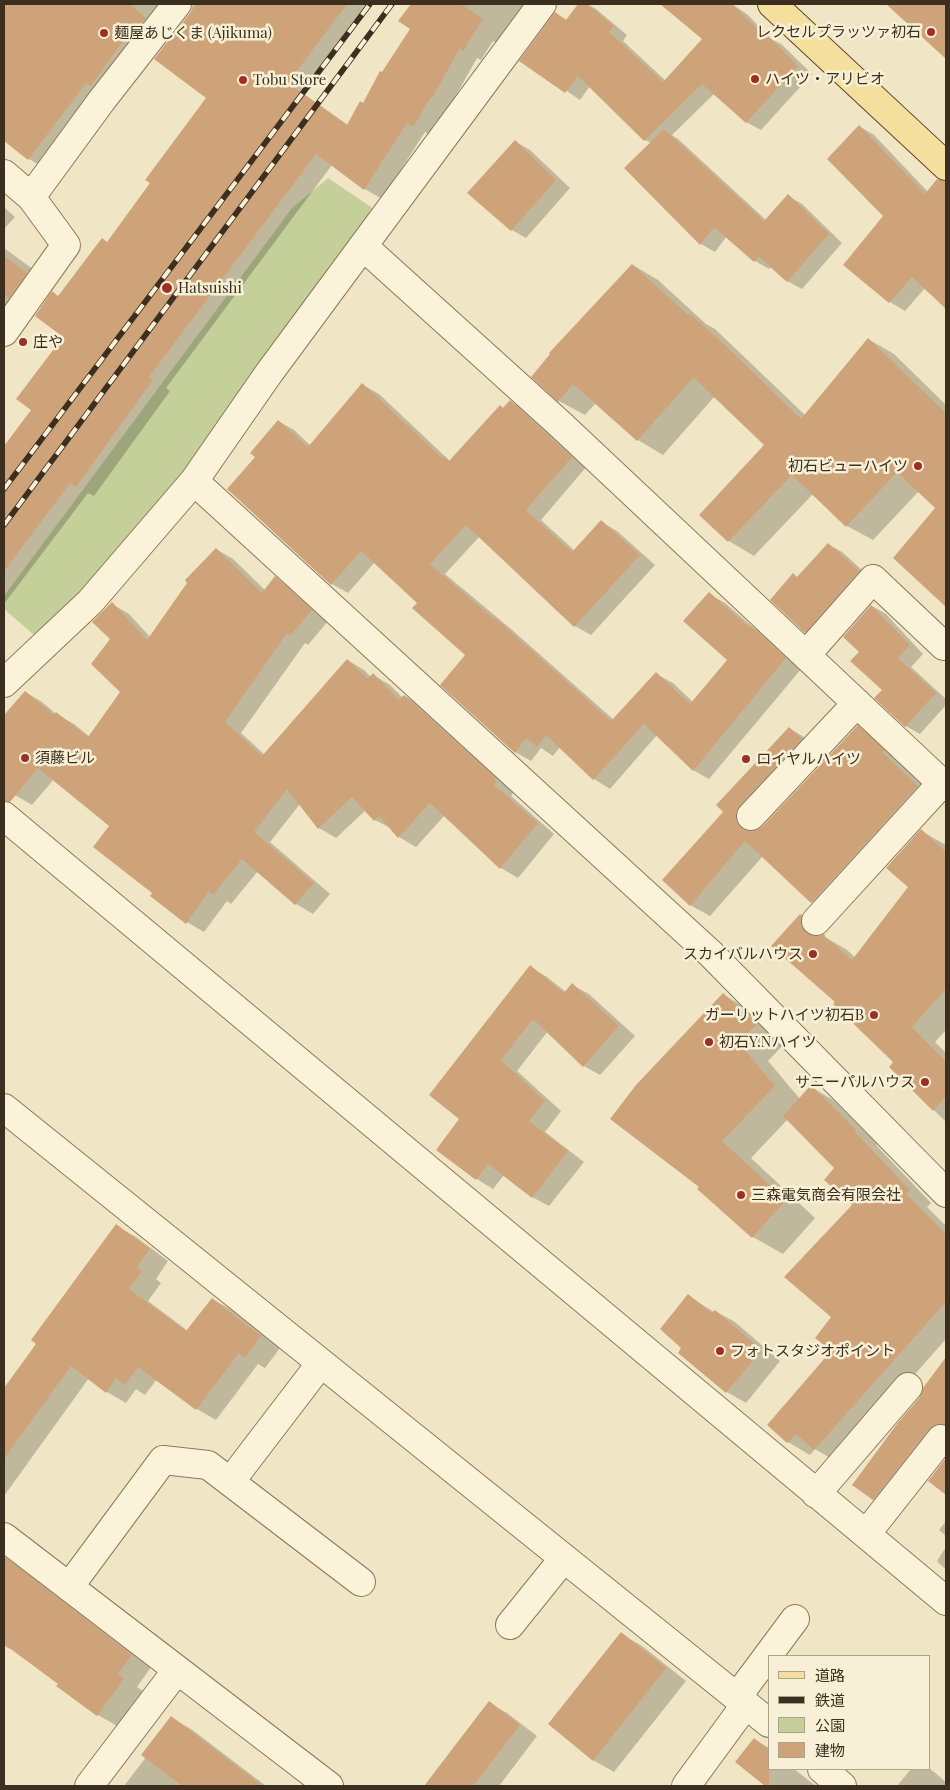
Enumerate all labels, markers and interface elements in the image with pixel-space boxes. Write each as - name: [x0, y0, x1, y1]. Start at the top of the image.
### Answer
- place label: レクセルプラッツァ初石: [756, 23, 921, 41]
- place label: 麺屋あじくま (Ajikuma): [114, 24, 272, 42]
- marker: レクセルプラッツァ初石: [925, 26, 937, 38]
- marker: 麺屋あじくま (Ajikuma): [98, 27, 110, 39]
- place label: ハイツ・アリビオ: [765, 70, 885, 88]
- place label: Tobu Store: [253, 71, 326, 89]
- marker: ハイツ・アリビオ: [749, 73, 761, 85]
- marker: Tobu Store: [237, 74, 249, 86]
- place label: Hatsuishi: [178, 279, 242, 297]
- marker: Hatsuishi: [160, 281, 174, 295]
- place label: 庄や: [33, 333, 63, 351]
- marker: 庄や: [17, 336, 29, 348]
- place label: 初石ビューハイツ: [788, 457, 908, 475]
- marker: 初石ビューハイツ: [912, 460, 924, 472]
- place label: 須藤ビル: [35, 749, 95, 767]
- place label: ロイヤルハイツ: [756, 750, 861, 768]
- marker: 須藤ビル: [19, 752, 31, 764]
- marker: ロイヤルハイツ: [740, 753, 752, 765]
- place label: スカイバルハウス: [683, 945, 803, 963]
- marker: スカイバルハウス: [807, 948, 819, 960]
- place label: ガーリットハイツ初石B: [705, 1006, 864, 1024]
- marker: ガーリットハイツ初石B: [868, 1009, 880, 1021]
- place label: 初石Y.Nハイツ: [719, 1033, 816, 1051]
- marker: 初石Y.Nハイツ: [703, 1036, 715, 1048]
- place label: サニーパルハウス: [795, 1073, 915, 1091]
- marker: サニーパルハウス: [919, 1076, 931, 1088]
- place label: 三森電気商会有限会社: [751, 1186, 901, 1204]
- marker: 三森電気商会有限会社: [735, 1189, 747, 1201]
- place label: フォトスタジオポイント: [730, 1342, 895, 1360]
- marker: フォトスタジオポイント: [714, 1345, 726, 1357]
- legend: [768, 1655, 930, 1770]
- text: 道路: [815, 1665, 845, 1685]
- text: 鉄道: [815, 1690, 845, 1710]
- text: 公園: [815, 1715, 845, 1735]
- text: 建物: [815, 1740, 845, 1760]

